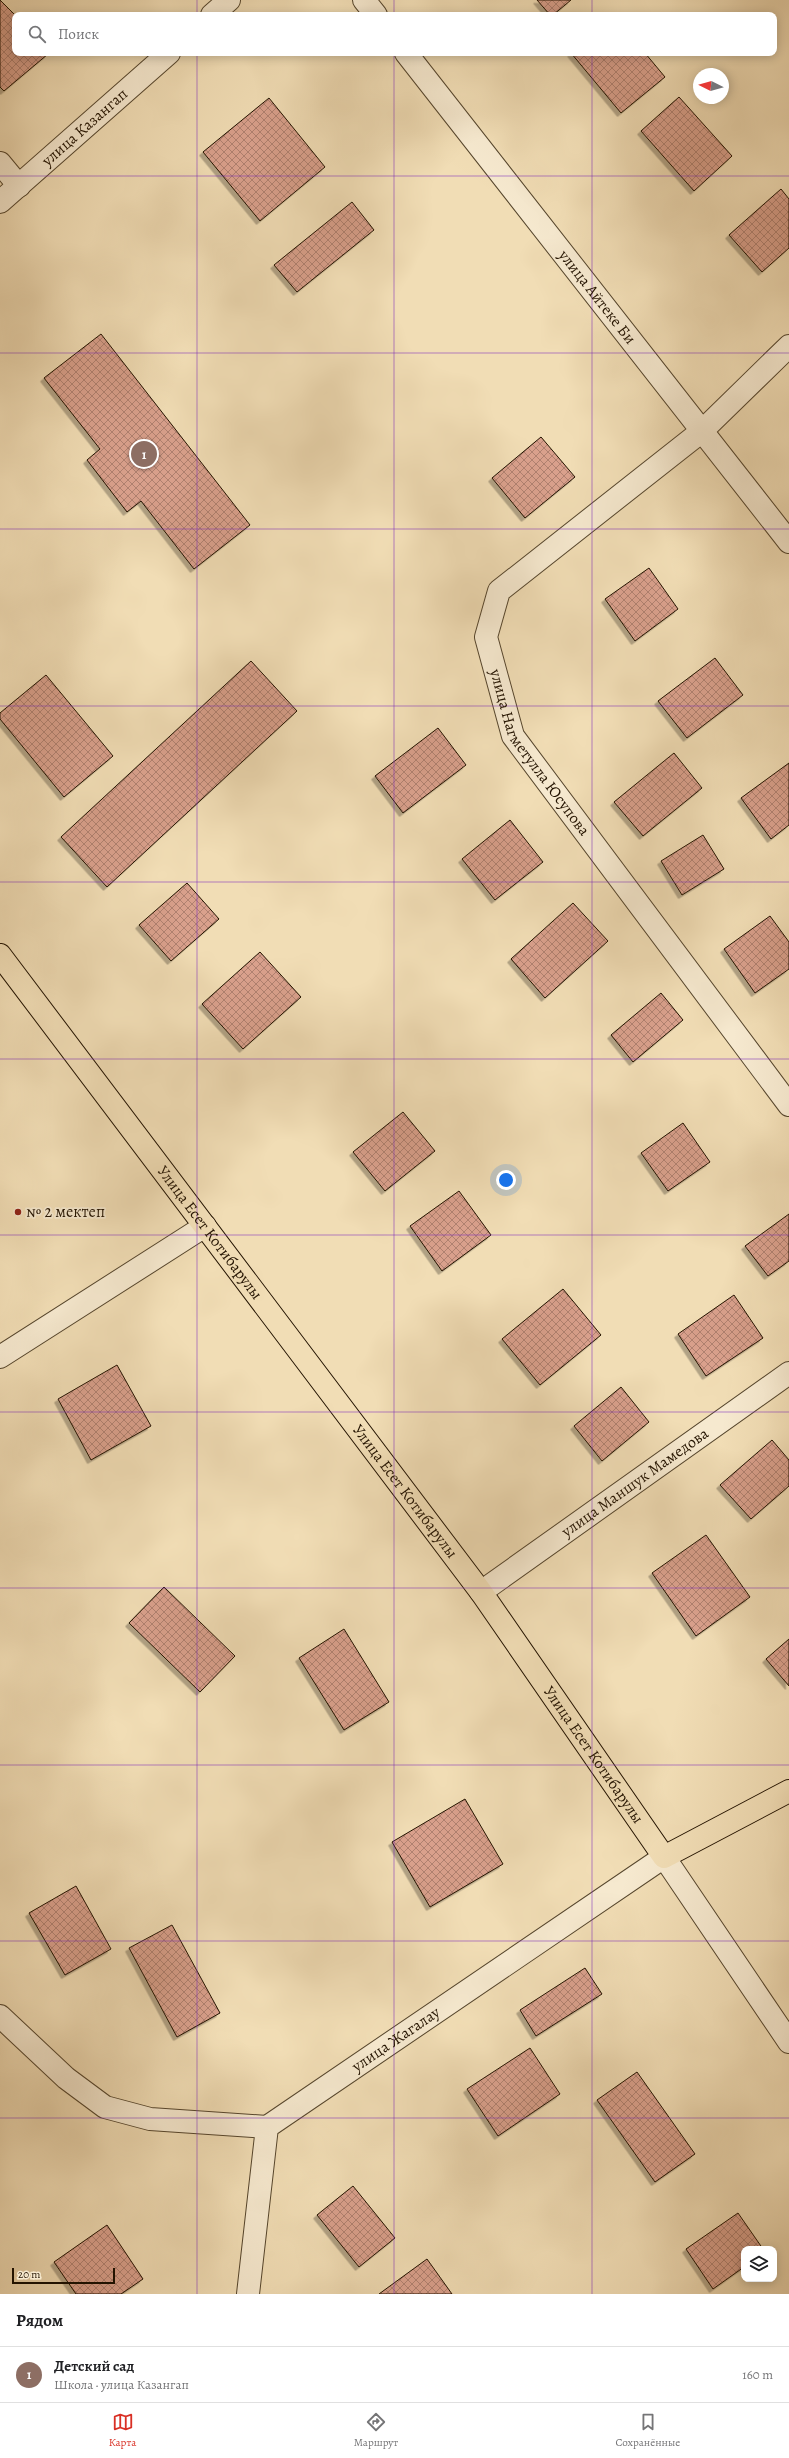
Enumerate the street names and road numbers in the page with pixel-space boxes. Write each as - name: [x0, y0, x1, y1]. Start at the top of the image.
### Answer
- street label: улица Казангап: [36, 83, 133, 172]
- street label: улица Айтеке Би: [553, 244, 641, 349]
- street label: улица Нагметулла Юсупова: [484, 665, 595, 841]
- street label: Улица Есет Котибарулы: [152, 1161, 267, 1304]
- street label: Улица Есет Котибарулы: [347, 1420, 463, 1563]
- street label: улица Маншук Мамедова: [556, 1422, 714, 1543]
- street label: Улица Есет Котибарулы: [538, 1682, 649, 1828]
- street label: улица Жагалау: [347, 2001, 445, 2078]

